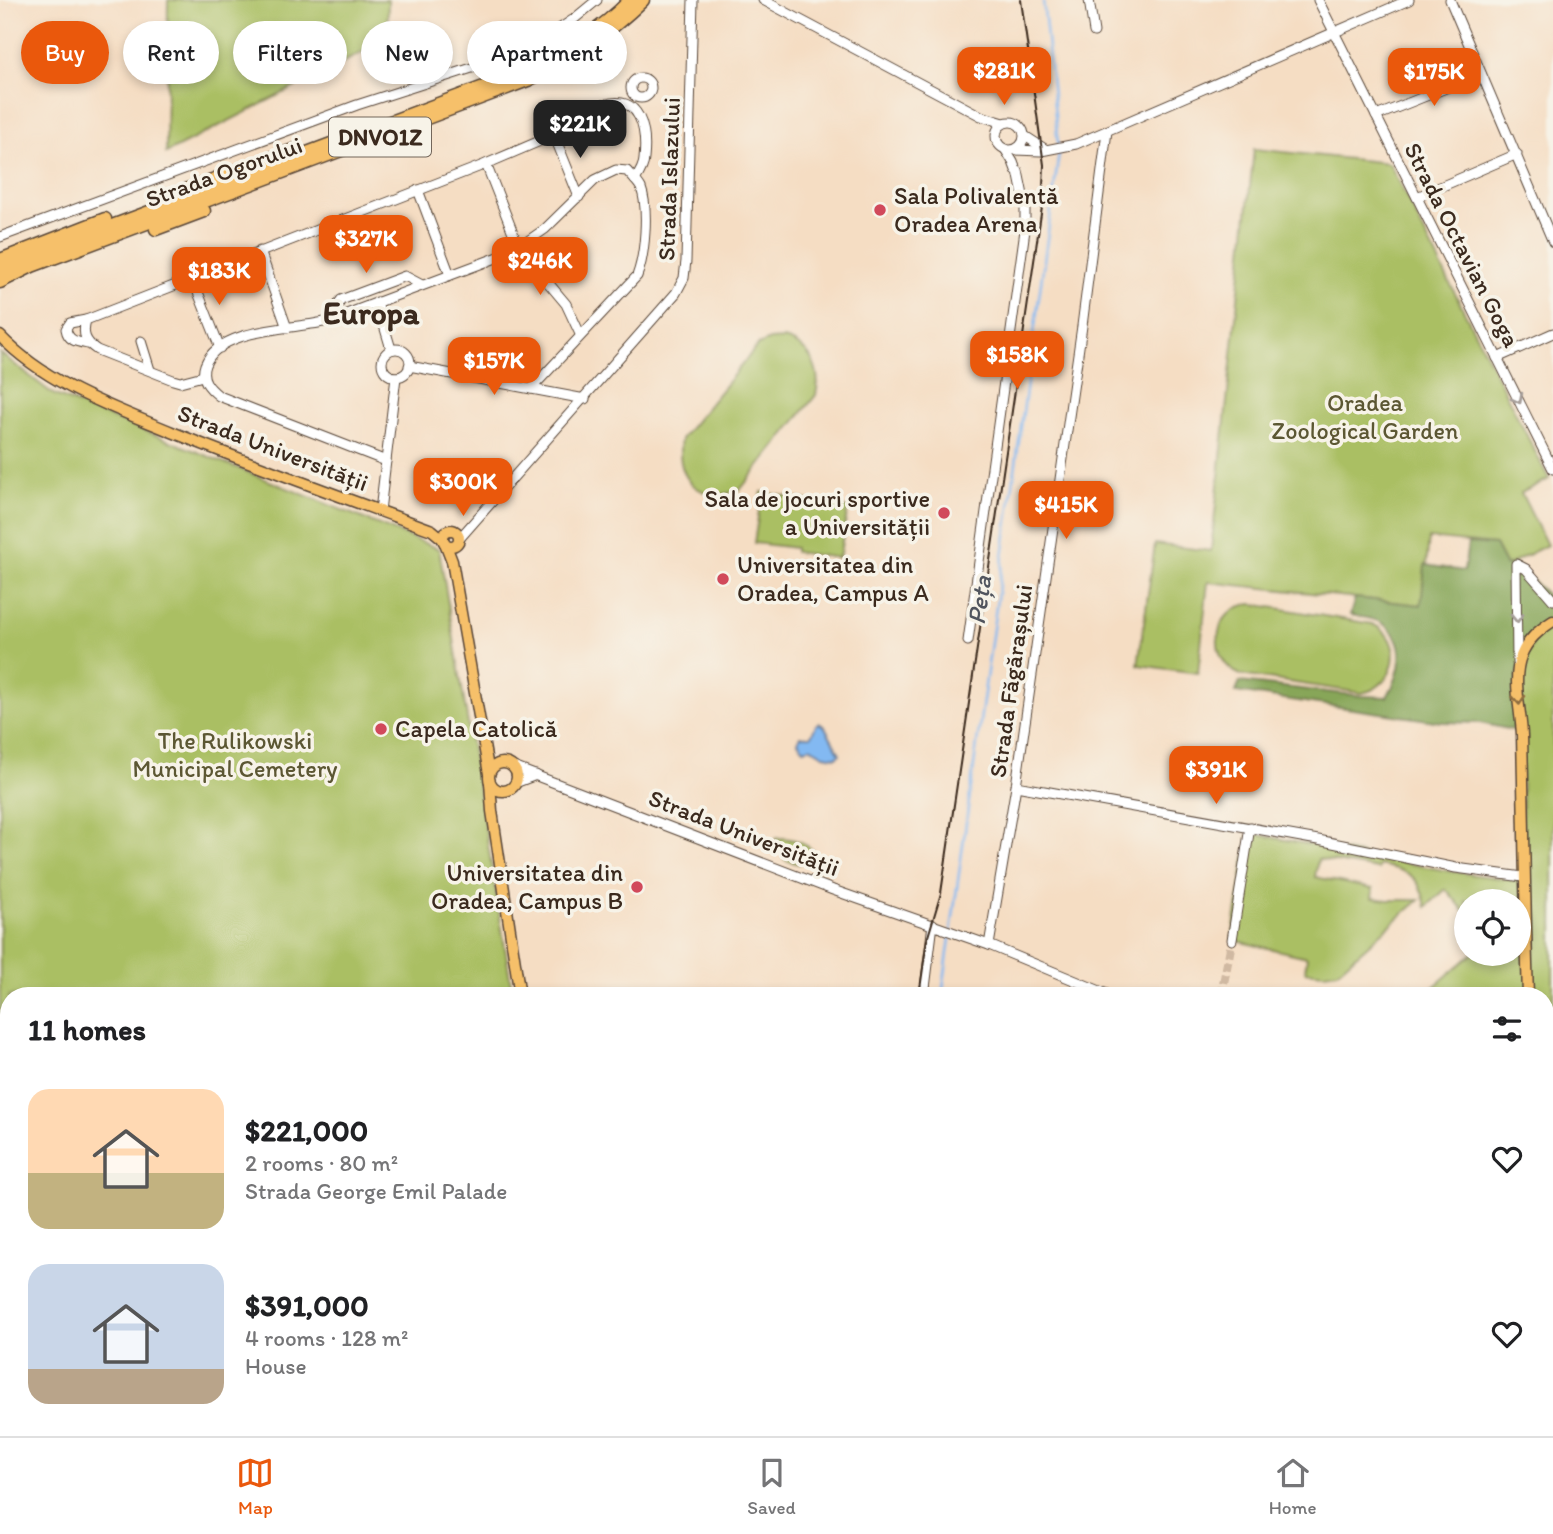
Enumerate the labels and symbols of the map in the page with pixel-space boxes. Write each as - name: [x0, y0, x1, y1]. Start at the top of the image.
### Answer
- pin: $281K: [955, 48, 1053, 107]
- pin: $175K: [1385, 48, 1483, 108]
- street label: Strada Islazului: [651, 97, 686, 261]
- pin: $221K: [531, 100, 629, 160]
- road number: DNVO1Z: [329, 118, 431, 156]
- street label: Strada Ogorului: [142, 130, 306, 213]
- street label: Strada Octavian Goga: [1398, 138, 1527, 352]
- place label: Sala Polivalentă Oradea Arena: [894, 181, 1059, 238]
- marker: Sala Polivalentă Oradea Arena: [872, 202, 888, 218]
- pin: $327K: [317, 216, 415, 275]
- pin: $246K: [491, 238, 589, 297]
- pin: $183K: [170, 247, 268, 307]
- district label: Europa: [323, 294, 420, 332]
- pin: $158K: [968, 332, 1066, 391]
- pin: $157K: [445, 338, 543, 397]
- park label: Oradea Zoological Garden: [1272, 388, 1459, 445]
- one-way arrow: [1509, 392, 1523, 404]
- street label: Strada Universității: [174, 398, 372, 497]
- pin: $300K: [414, 458, 512, 518]
- pin: $415K: [1017, 482, 1115, 541]
- place label: Sala de jocuri sportive a Universității: [704, 484, 930, 541]
- marker: Sala de jocuri sportive a Universității: [936, 505, 952, 521]
- place label: Universitatea din Oradea, Campus A: [737, 550, 929, 607]
- marker: Universitatea din Oradea, Campus A: [715, 571, 731, 587]
- water label: Peța: [960, 572, 998, 627]
- street label: Strada Făgărașului: [983, 582, 1038, 779]
- one-way arrow: [1509, 614, 1525, 624]
- one-way arrow: [1511, 695, 1526, 706]
- place label: Capela Catolică: [395, 714, 558, 743]
- marker: Capela Catolică: [373, 721, 389, 737]
- park label: The Rulikowski Municipal Cemetery: [132, 726, 338, 783]
- pin: $391K: [1167, 746, 1265, 806]
- street label: Strada Universității: [645, 783, 843, 882]
- place label: Universitatea din Oradea, Campus B: [431, 858, 623, 915]
- marker: Universitatea din Oradea, Campus B: [629, 879, 645, 895]

